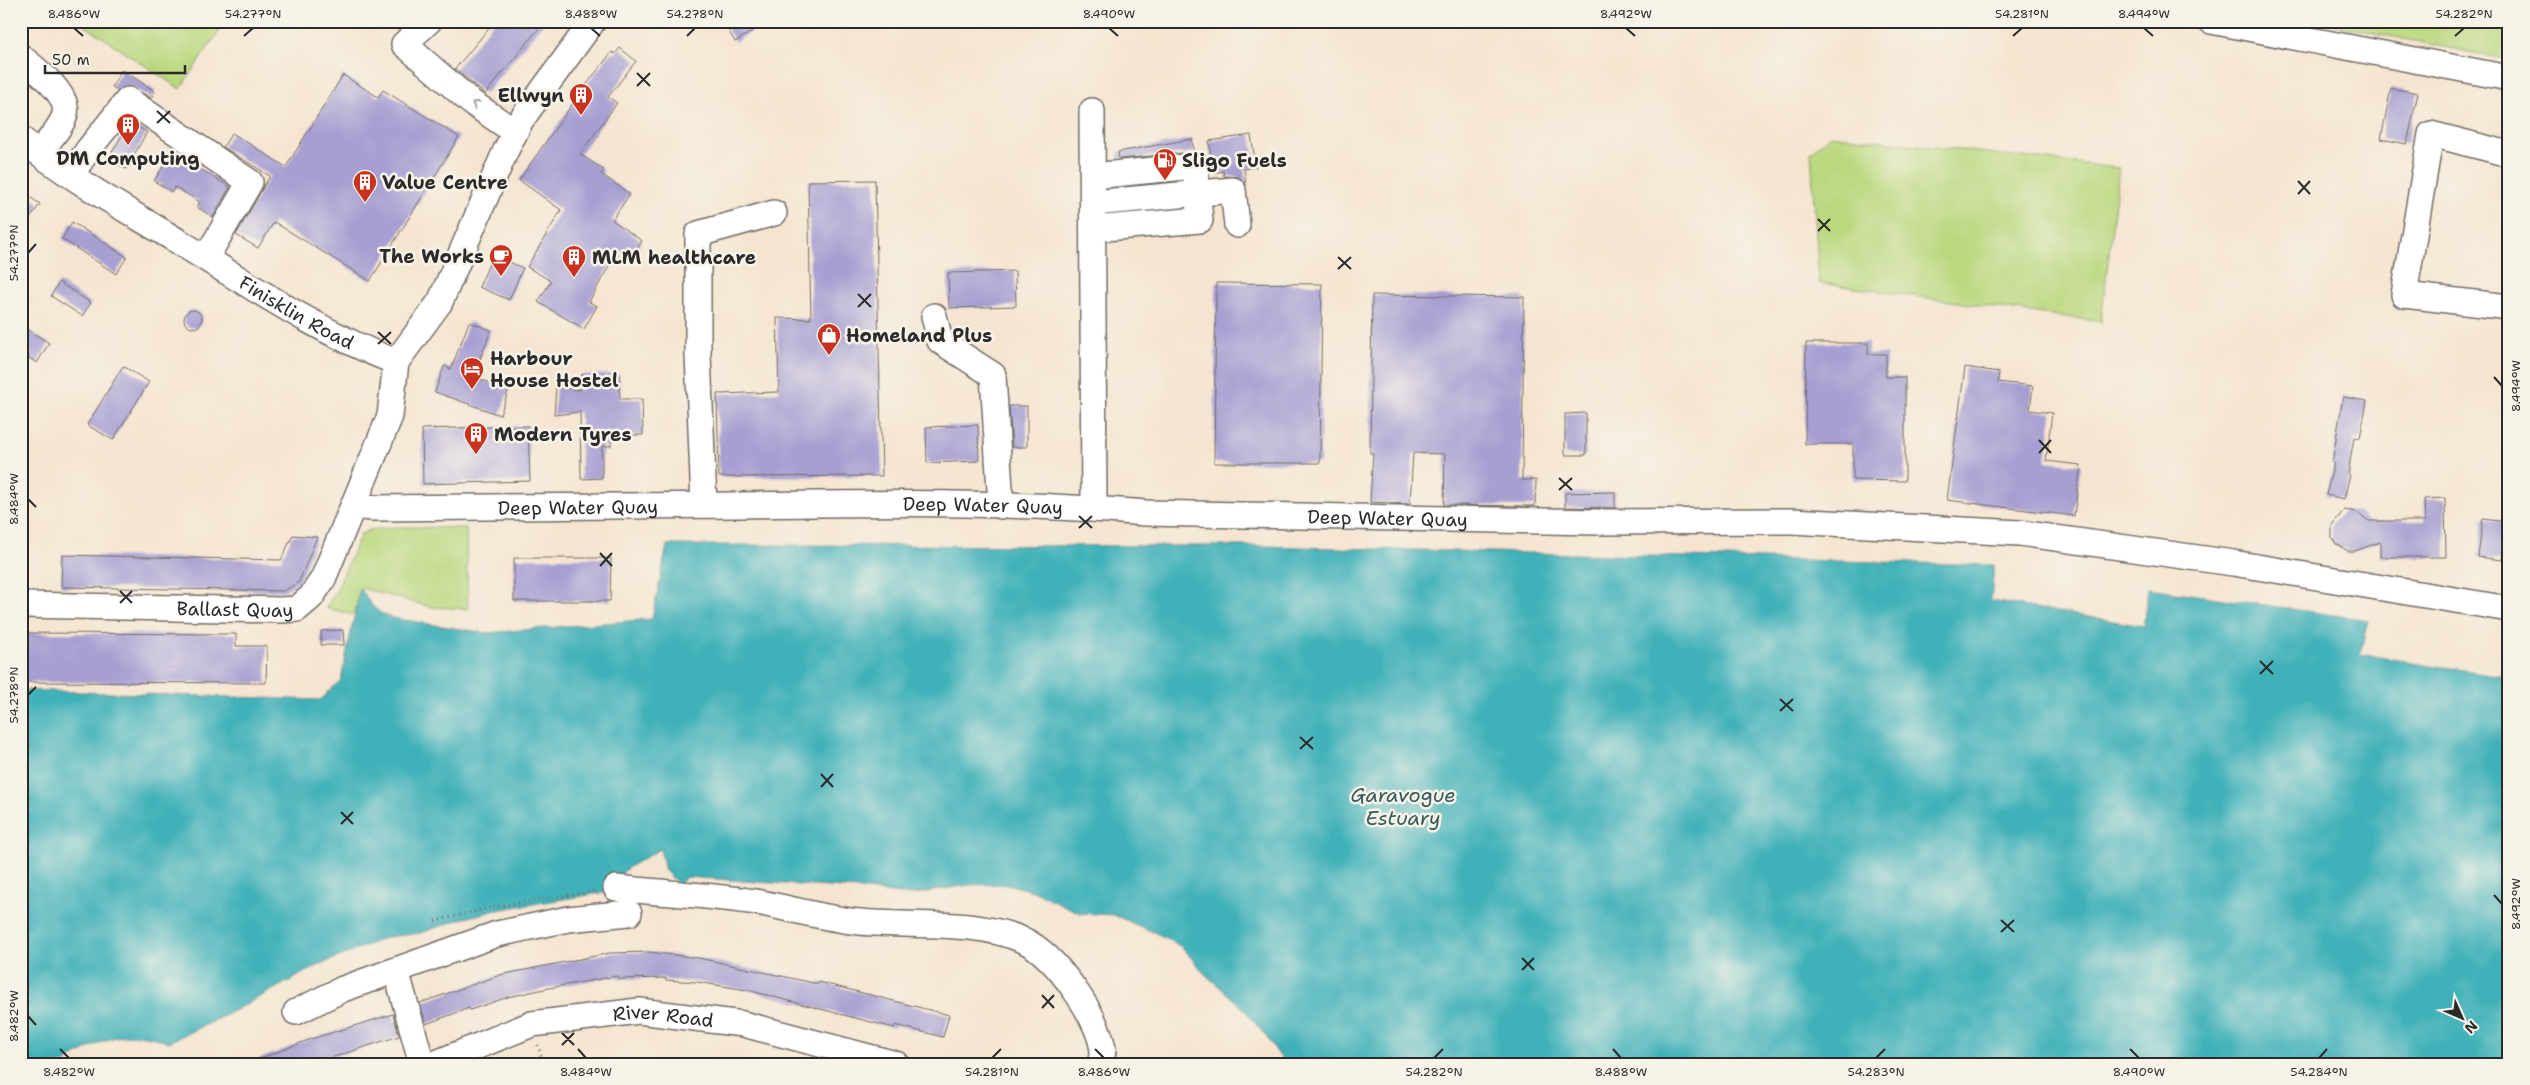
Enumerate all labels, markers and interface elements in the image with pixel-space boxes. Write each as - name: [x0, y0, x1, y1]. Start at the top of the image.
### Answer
- text: 8.486°W: [48, 6, 100, 22]
- text: 54.277°N: [225, 6, 281, 22]
- text: 8.488°W: [565, 6, 617, 22]
- text: 54.278°N: [667, 6, 723, 22]
- text: 8.490°W: [1083, 6, 1135, 22]
- text: 8.492°W: [1600, 6, 1652, 22]
- text: 54.281°N: [1995, 6, 2049, 22]
- text: 8.494°W: [2118, 6, 2170, 22]
- text: 54.282°N: [2435, 6, 2493, 22]
- scale bar: [45, 42, 185, 74]
- text: 50 m: [52, 50, 90, 70]
- building icon: Ellwyn: [568, 82, 594, 116]
- place label: Ellwyn: [497, 83, 564, 108]
- one-way arrow: [471, 101, 480, 110]
- building icon: DM Computing: [115, 112, 141, 146]
- place label: DM Computing: [56, 146, 200, 171]
- fuel station icon: Sligo Fuels: [1152, 147, 1178, 181]
- place label: Sligo Fuels: [1182, 148, 1287, 173]
- building icon: Value Centre: [352, 169, 378, 203]
- place label: Value Centre: [382, 170, 508, 195]
- text: 54.277°N: [6, 225, 22, 281]
- cafe icon: The Works: [488, 243, 514, 277]
- place label: The Works: [379, 244, 484, 269]
- building icon: MLM healthcare: [561, 244, 587, 278]
- place label: MLM healthcare: [592, 245, 756, 270]
- street label: Finisklin Road: [234, 270, 358, 355]
- shop icon: Homeland Plus: [816, 322, 842, 356]
- place label: Homeland Plus: [846, 323, 992, 348]
- place label: Harbour House Hostel: [490, 346, 619, 393]
- hotel icon: Harbour House Hostel: [459, 356, 485, 390]
- text: 8.494°W: [2508, 360, 2524, 412]
- building icon: Modern Tyres: [463, 421, 489, 455]
- place label: Modern Tyres: [494, 422, 632, 447]
- text: 8.484°W: [6, 473, 22, 525]
- street label: Deep Water Quay: [903, 491, 1064, 520]
- street label: Deep Water Quay: [498, 494, 658, 521]
- street label: Deep Water Quay: [1307, 504, 1468, 532]
- street label: Ballast Quay: [176, 596, 294, 623]
- text: 54.278°N: [6, 667, 22, 723]
- water label: Garavogue Estuary: [1350, 782, 1456, 831]
- text: 8.492°W: [2508, 878, 2524, 930]
- text: 8.482°W: [6, 990, 22, 1042]
- north arrow: [2438, 992, 2488, 1042]
- street label: River Road: [611, 999, 715, 1033]
- text: N: [2461, 1017, 2481, 1037]
- text: 8.482°W: [43, 1064, 95, 1080]
- text: 8.484°W: [560, 1064, 612, 1080]
- text: 54.281°N: [965, 1064, 1019, 1080]
- text: 8.486°W: [1078, 1064, 1130, 1080]
- text: 54.282°N: [1405, 1064, 1463, 1080]
- text: 8.488°W: [1595, 1064, 1647, 1080]
- text: 54.283°N: [1847, 1064, 1905, 1080]
- text: 8.490°W: [2113, 1064, 2165, 1080]
- text: 54.284°N: [2290, 1064, 2348, 1080]

